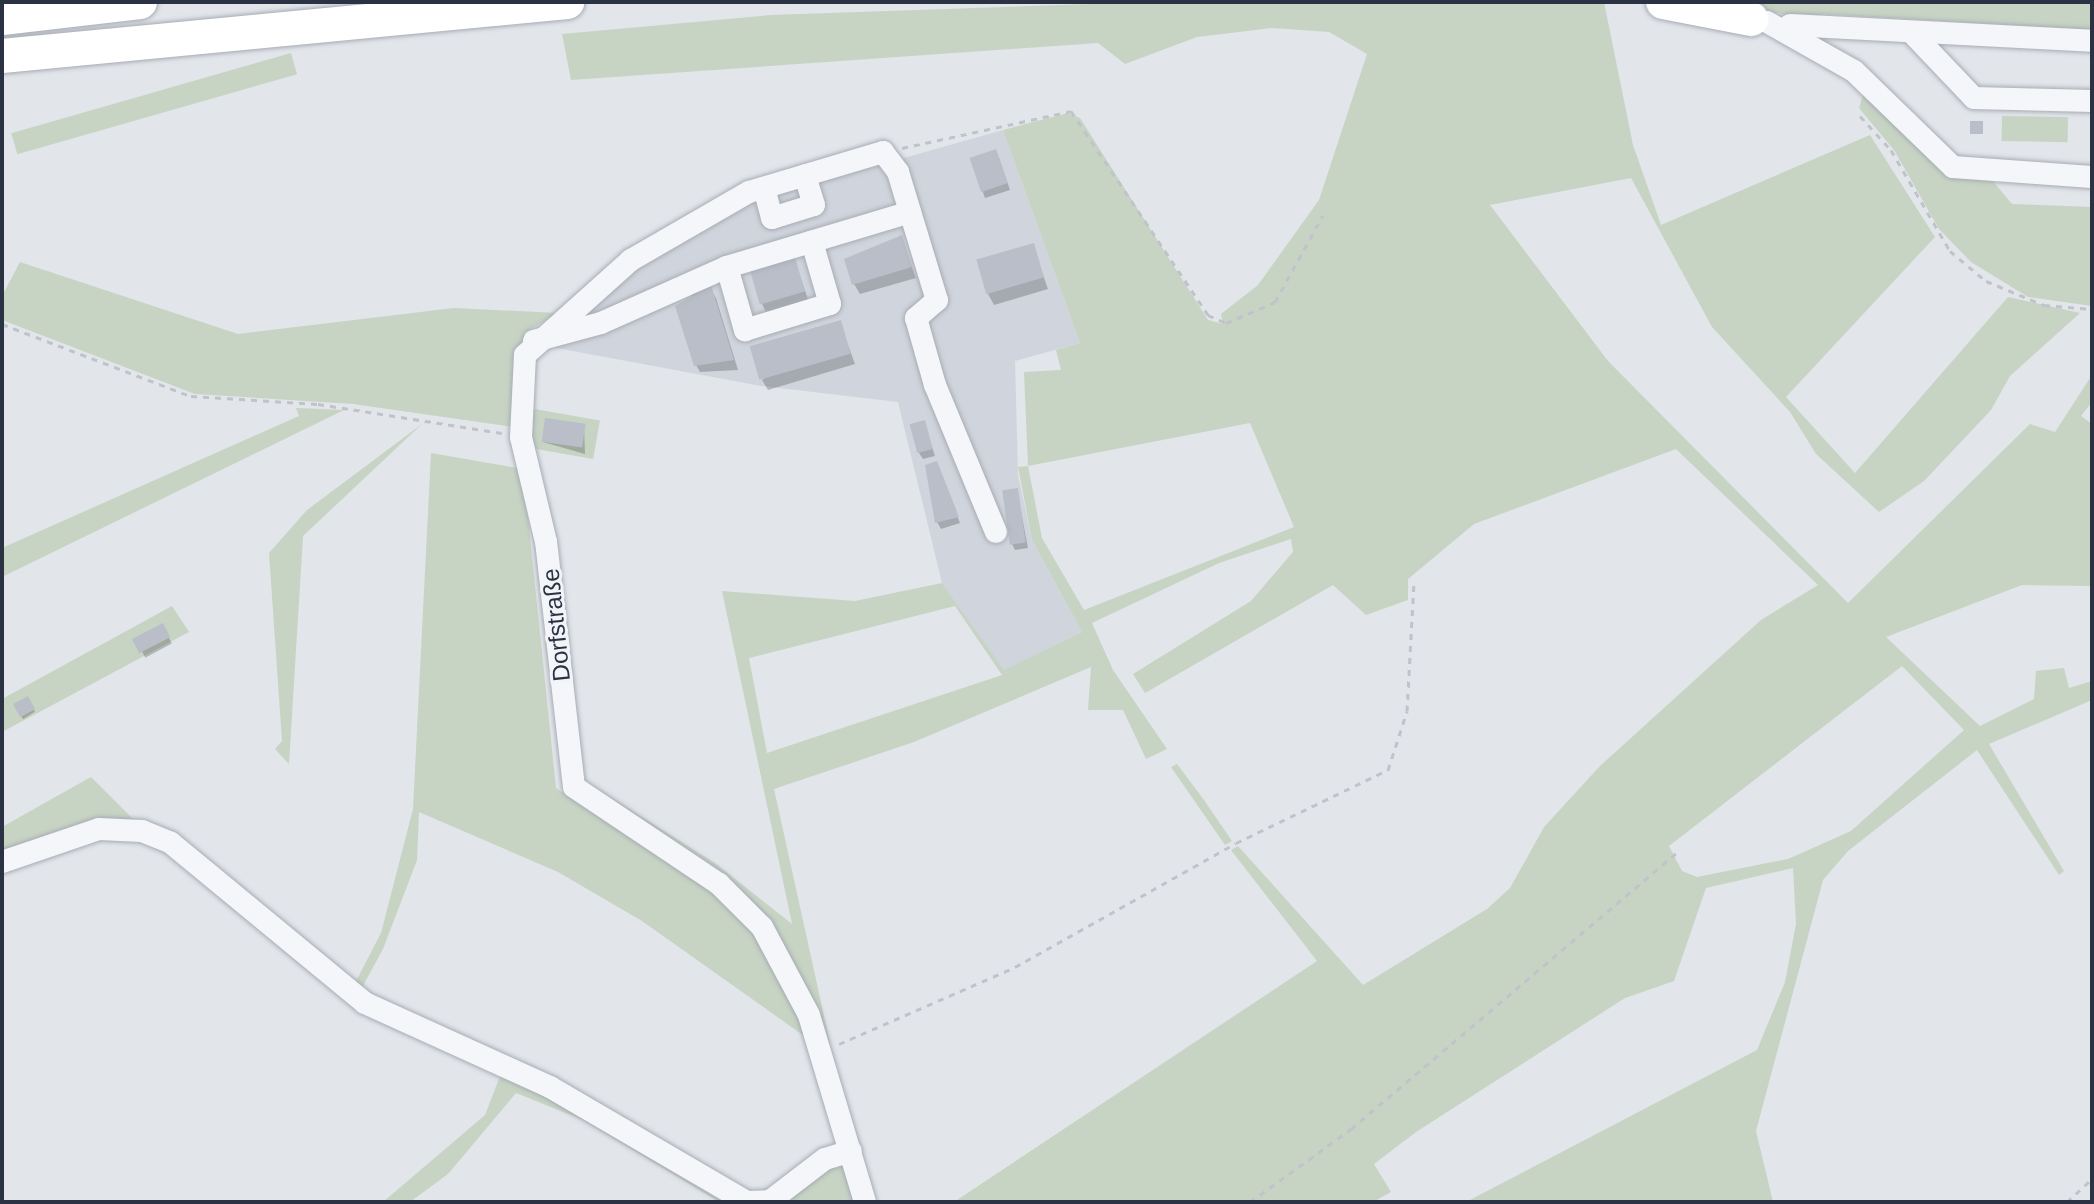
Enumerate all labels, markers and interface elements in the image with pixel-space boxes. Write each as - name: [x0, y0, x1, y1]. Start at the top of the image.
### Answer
- street label: Dorfstraße: [536, 567, 576, 683]

